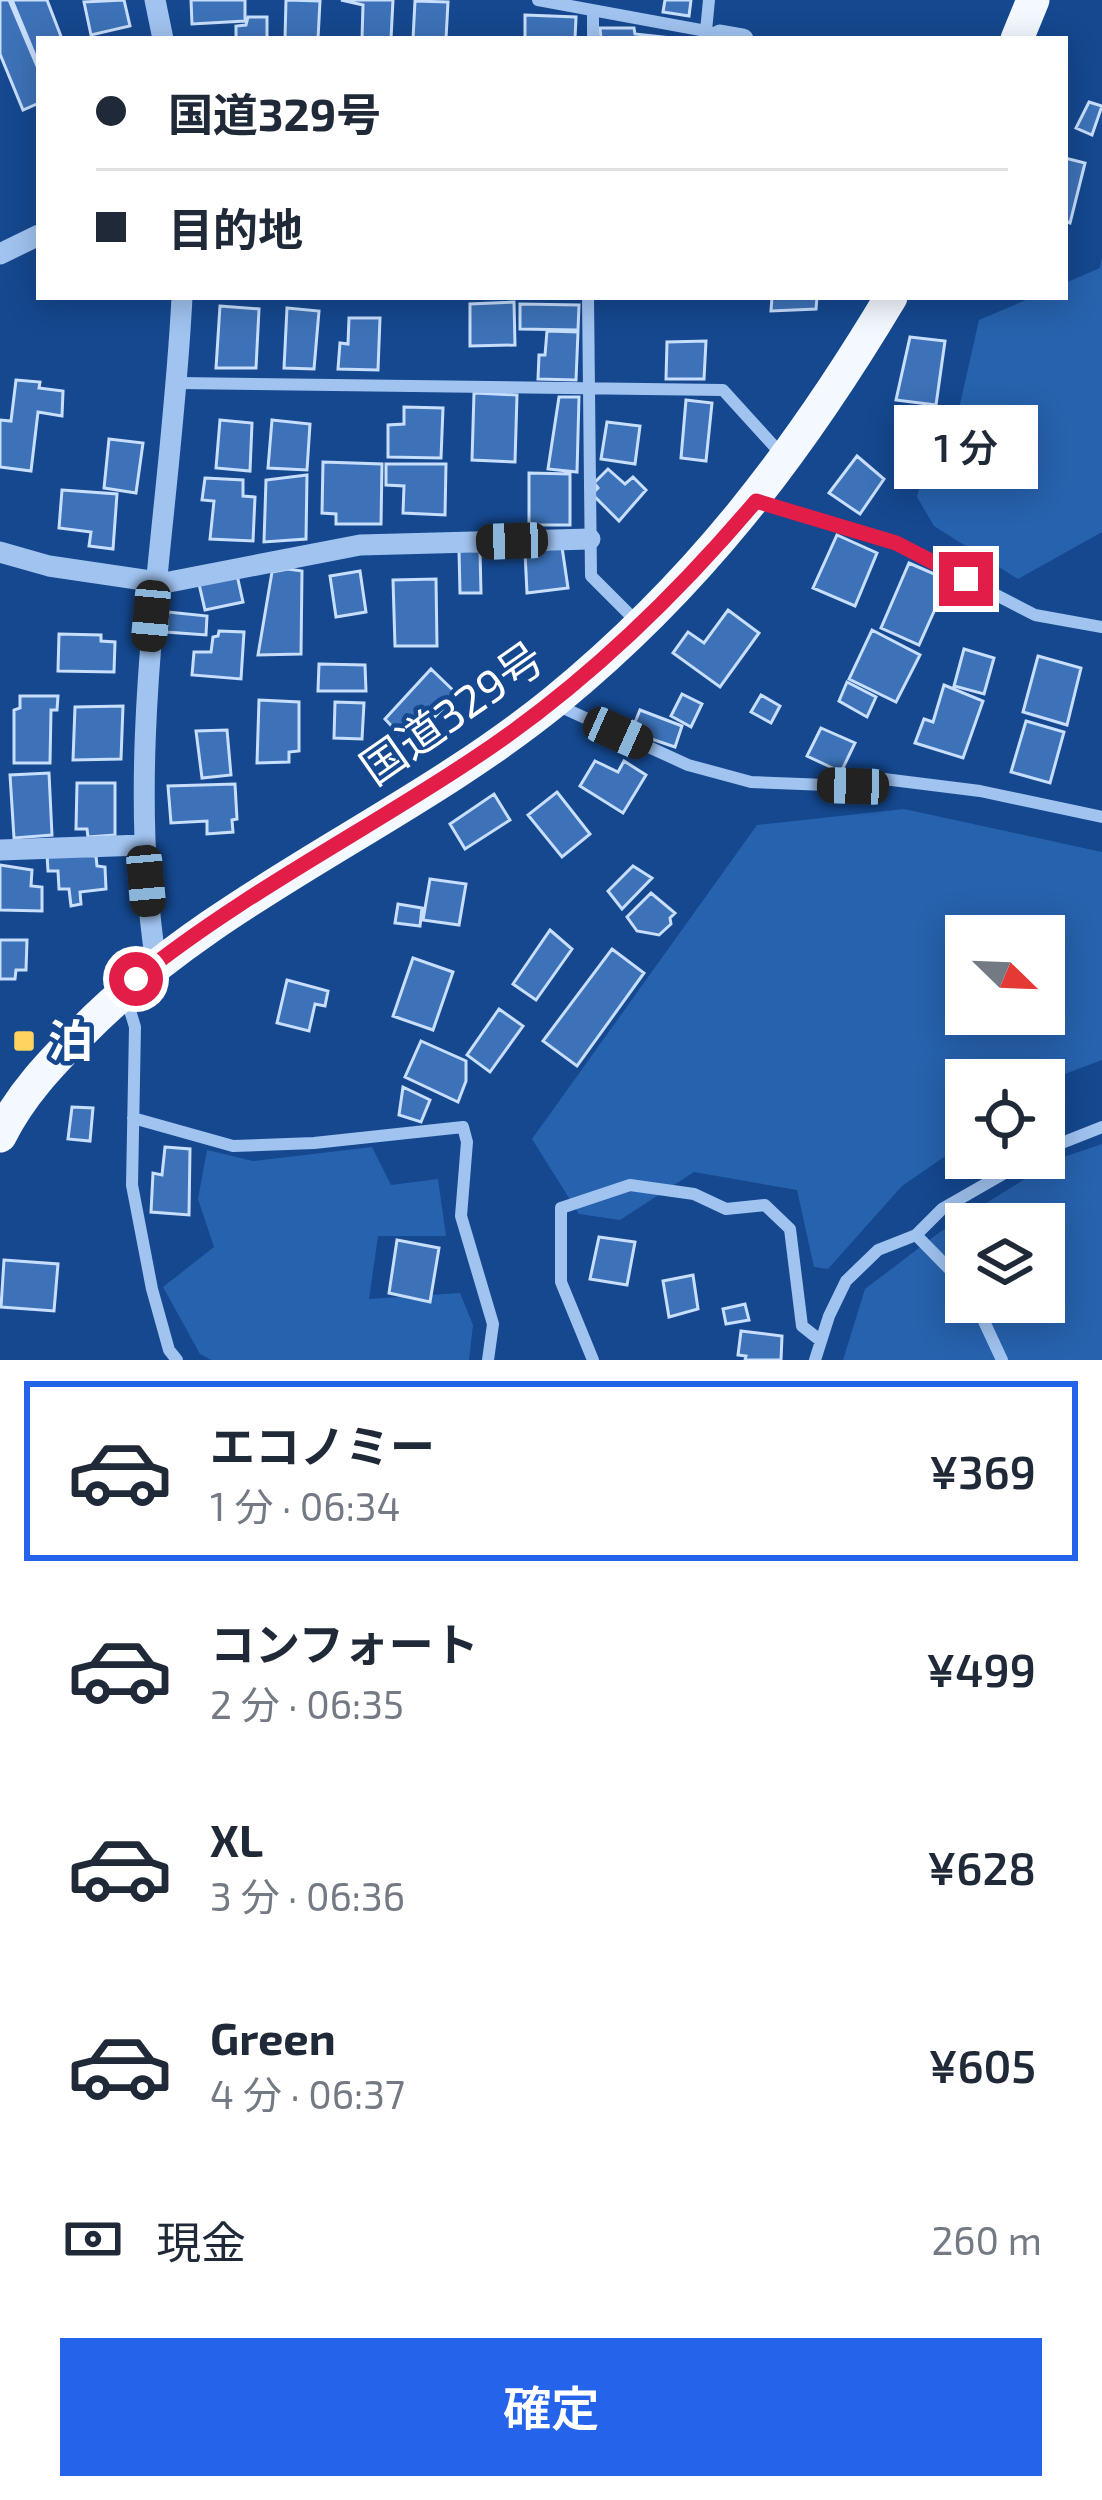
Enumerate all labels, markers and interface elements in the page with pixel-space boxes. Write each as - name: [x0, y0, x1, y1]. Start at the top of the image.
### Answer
- text: 国道329号: [168, 86, 381, 140]
- text: 目的地: [168, 201, 303, 255]
- callout: 1 分: [894, 405, 1038, 489]
- text: 1 分: [934, 423, 998, 470]
- car: [475, 522, 549, 560]
- route end: [939, 552, 993, 606]
- car: [130, 579, 172, 653]
- street label: 国道329号: [349, 629, 553, 794]
- car: [578, 702, 658, 764]
- car: [816, 767, 890, 805]
- car: [125, 844, 167, 918]
- north arrow: [945, 915, 1065, 1035]
- map controls: [945, 915, 1065, 1323]
- route start: [109, 952, 163, 1006]
- place label: 泊: [48, 1012, 93, 1066]
- marker: 泊: [11, 1028, 37, 1054]
- button: locate: [945, 1059, 1065, 1179]
- button: layers: [945, 1203, 1065, 1323]
- icon: car: [66, 1417, 174, 1525]
- text: エコノミー: [210, 1418, 435, 1472]
- text: ¥369: [929, 1444, 1036, 1498]
- text: 1 分 · 06:34: [210, 1482, 401, 1529]
- icon: car: [66, 1615, 174, 1723]
- text: コンフォート: [210, 1616, 479, 1670]
- text: ¥499: [926, 1642, 1036, 1696]
- text: 2 分 · 06:35: [210, 1680, 404, 1727]
- text: XL: [210, 1812, 263, 1866]
- icon: car: [66, 1813, 174, 1921]
- text: ¥628: [927, 1840, 1036, 1894]
- text: 3 分 · 06:36: [210, 1872, 405, 1919]
- text: Green: [210, 2010, 336, 2064]
- icon: car: [66, 2011, 174, 2119]
- text: ¥605: [928, 2038, 1036, 2092]
- text: 4 分 · 06:37: [210, 2070, 405, 2117]
- icon: cash: [60, 2206, 126, 2272]
- text: 現金: [156, 2214, 246, 2268]
- text: 260 m: [931, 2216, 1042, 2263]
- button: 確定: [60, 2338, 1042, 2476]

